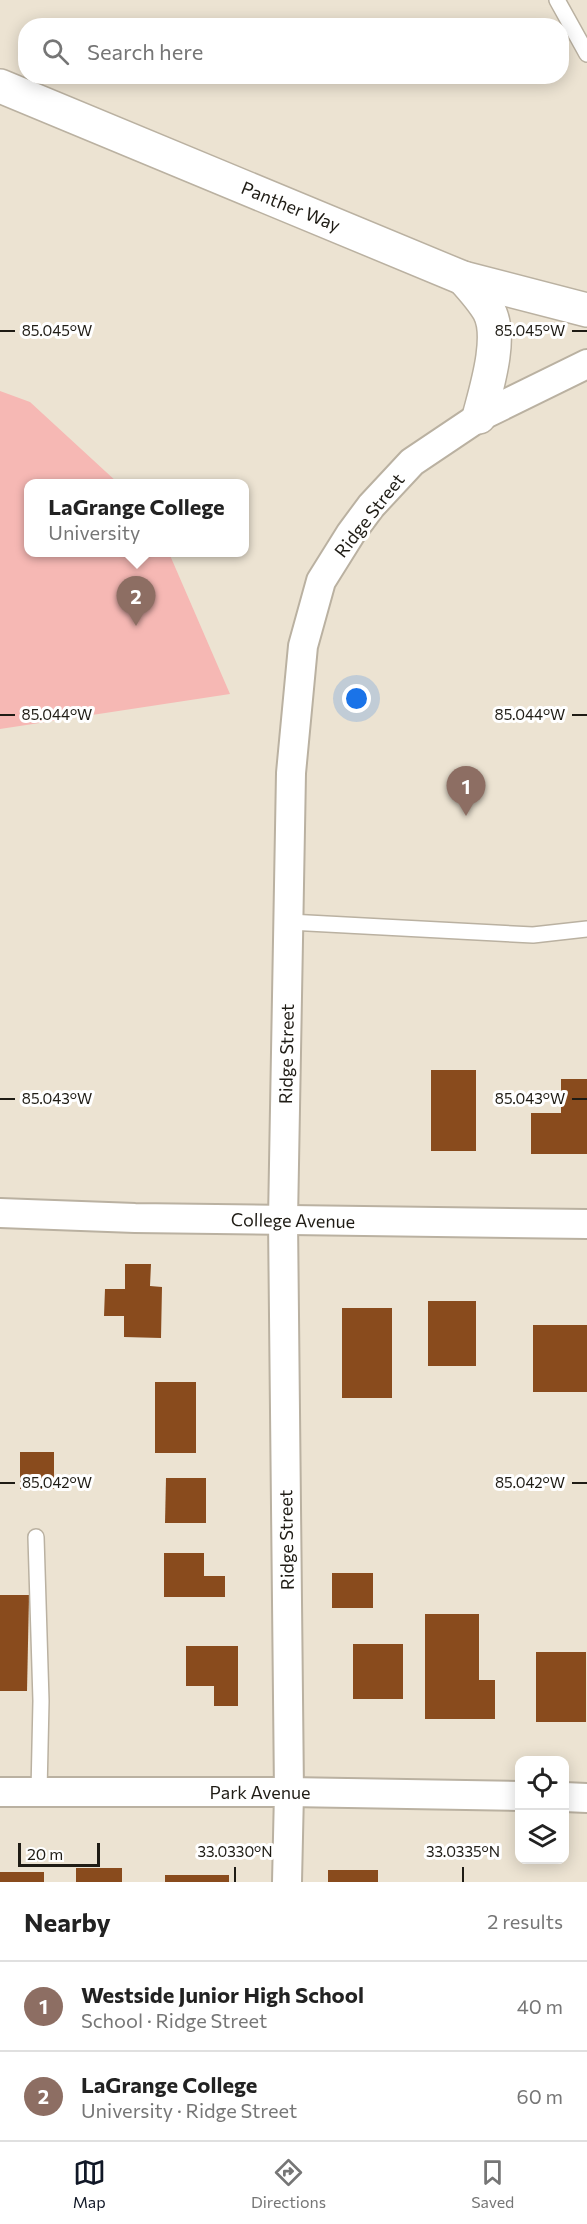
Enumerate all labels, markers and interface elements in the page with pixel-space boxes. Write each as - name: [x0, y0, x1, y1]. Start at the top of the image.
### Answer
- search box: [18, 18, 569, 84]
- icon: search: [39, 35, 72, 68]
- text: Search here: [87, 38, 203, 65]
- street label: Panther Way: [238, 176, 344, 236]
- text: 85.045°W: [22, 321, 92, 339]
- text: 85.045°W: [495, 321, 565, 339]
- street label: Ridge Street: [329, 469, 409, 561]
- popup: [24, 479, 249, 557]
- text: LaGrange College: [48, 493, 225, 520]
- text: University: [48, 520, 140, 544]
- pin: 2: [116, 576, 156, 626]
- your location: [342, 684, 371, 713]
- text: 85.044°W: [22, 705, 92, 723]
- text: 85.044°W: [495, 705, 565, 723]
- pin: 1: [446, 766, 486, 816]
- street label: Ridge Street: [274, 1004, 298, 1104]
- text: 85.043°W: [22, 1089, 92, 1107]
- text: 85.043°W: [495, 1089, 565, 1107]
- street label: College Avenue: [231, 1208, 355, 1232]
- text: 85.042°W: [22, 1473, 92, 1491]
- text: 85.042°W: [495, 1473, 565, 1491]
- street label: Ridge Street: [274, 1490, 298, 1590]
- map controls: [515, 1756, 569, 1864]
- button: locate: [515, 1756, 569, 1810]
- street label: Park Avenue: [209, 1781, 311, 1803]
- button: layers: [515, 1810, 569, 1864]
- scale bar: [18, 1840, 100, 1868]
- text: 33.0330°N: [197, 1842, 273, 1860]
- text: 33.0335°N: [426, 1842, 500, 1860]
- text: 20 m: [27, 1844, 63, 1863]
- text: Nearby: [24, 1906, 111, 1937]
- text: 2 results: [487, 1909, 563, 1933]
- text: Westside Junior High School: [81, 1981, 364, 2008]
- text: 1: [39, 1994, 48, 2018]
- text: 40 m: [517, 1994, 563, 2018]
- text: School · Ridge Street: [81, 2008, 267, 2032]
- text: LaGrange College: [81, 2071, 257, 2098]
- text: 2: [38, 2084, 49, 2108]
- text: 60 m: [517, 2084, 563, 2108]
- text: University · Ridge Street: [81, 2098, 297, 2122]
- tab: Map: [73, 2156, 106, 2211]
- tab: Directions: [251, 2156, 326, 2211]
- tab: Saved: [471, 2156, 514, 2211]

